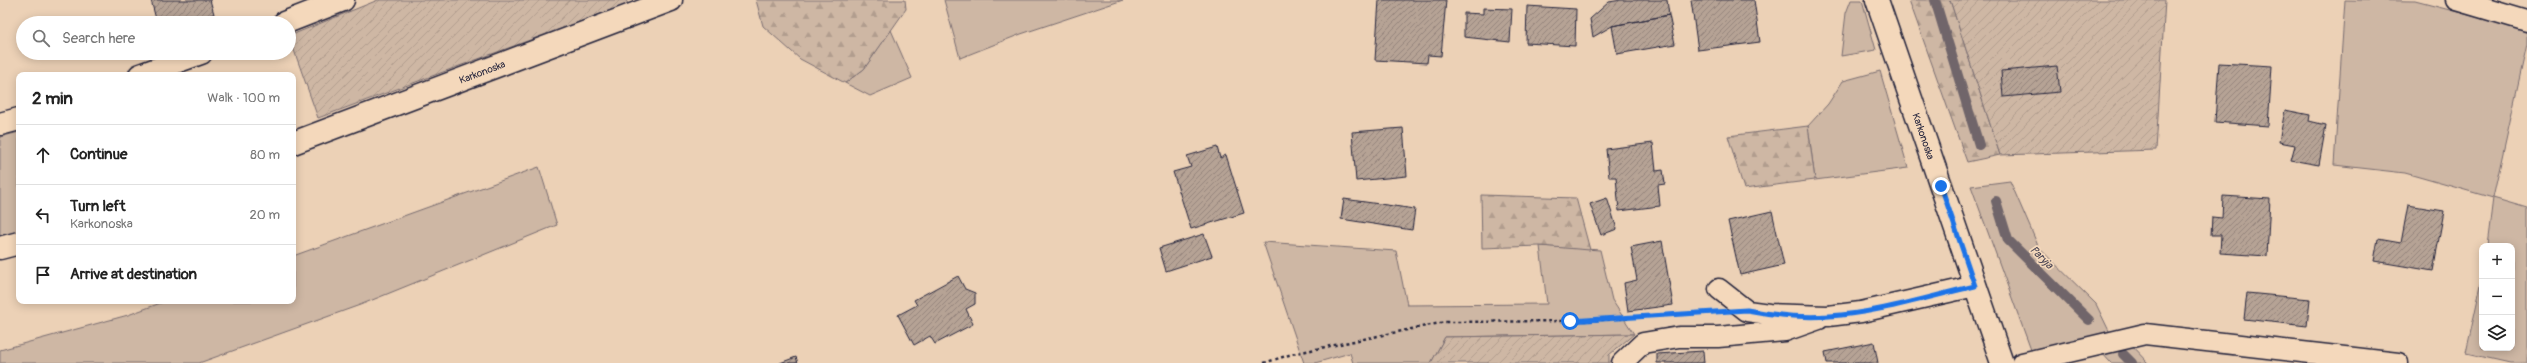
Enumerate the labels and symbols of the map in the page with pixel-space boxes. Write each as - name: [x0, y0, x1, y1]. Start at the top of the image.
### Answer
- street label: Karkonoska: [458, 58, 507, 87]
- street label: Karkonoska: [1909, 112, 1937, 162]
- route end: [1932, 177, 1950, 195]
- water label: Paryja: [2027, 243, 2056, 272]
- route start: [1561, 312, 1579, 330]

